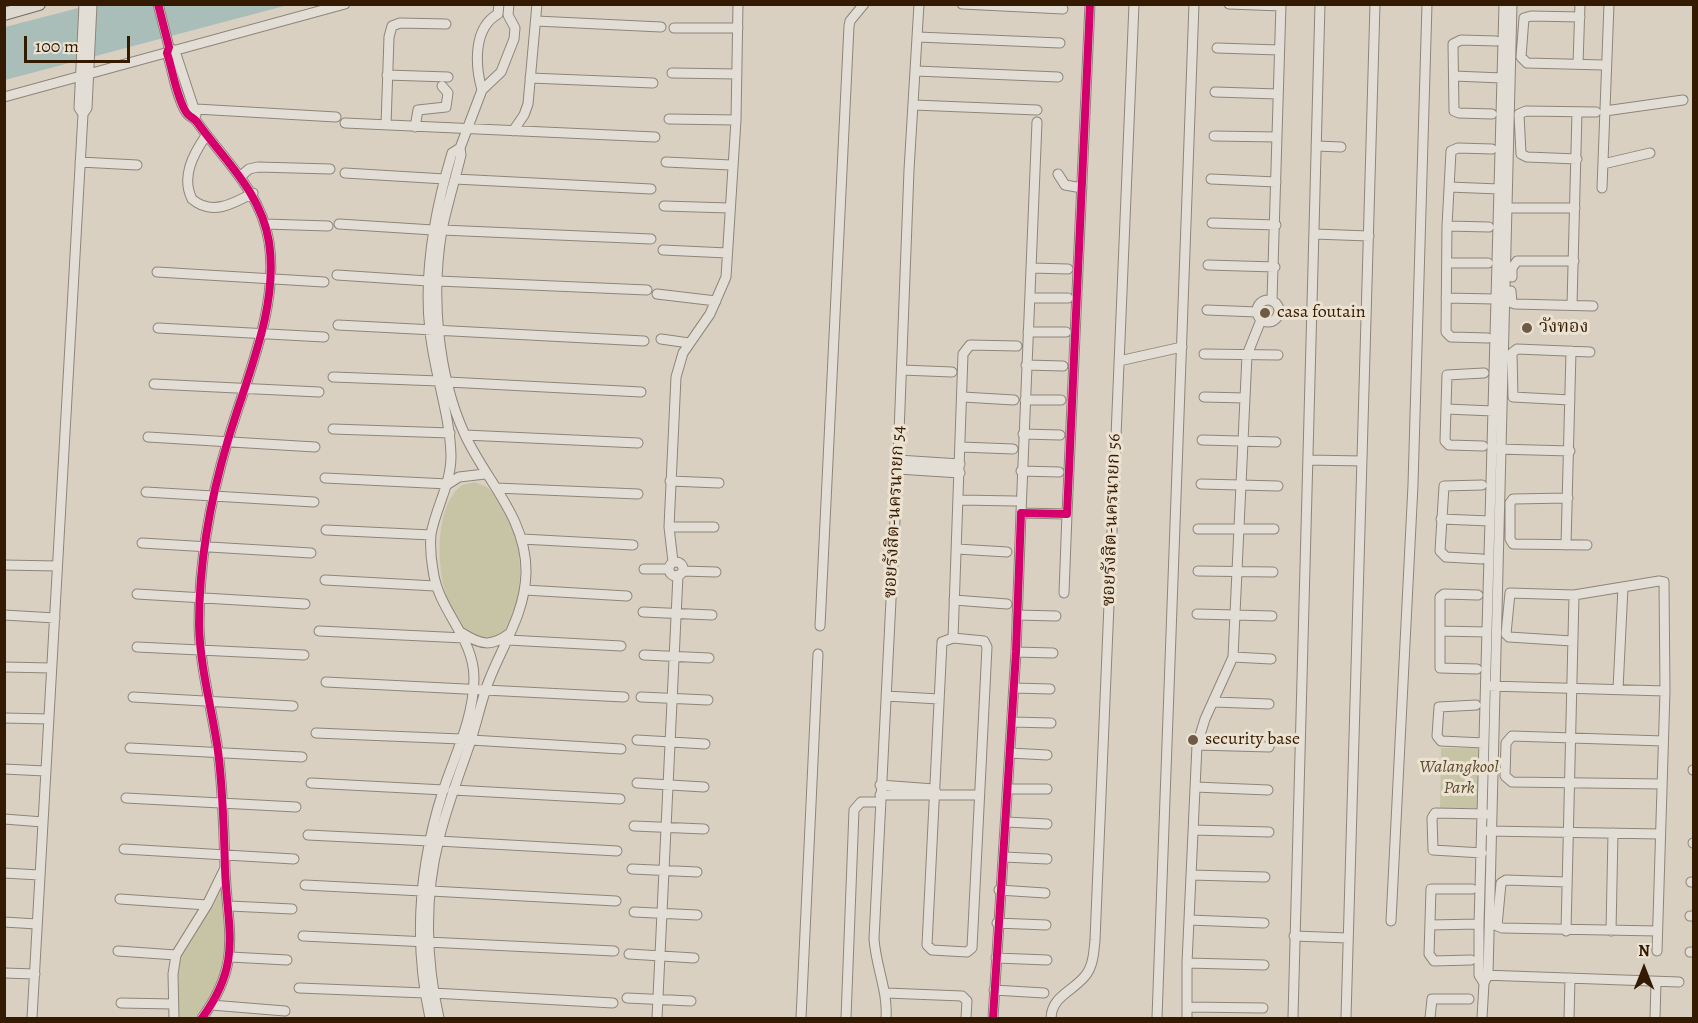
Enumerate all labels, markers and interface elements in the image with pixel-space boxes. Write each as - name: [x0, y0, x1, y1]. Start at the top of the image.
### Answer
- scale bar: [27, 24, 134, 62]
- text: 100 m: [35, 34, 79, 58]
- place label: casa foutain: [1277, 302, 1366, 324]
- marker: casa foutain: [1258, 306, 1272, 320]
- place label: วังทอง: [1539, 317, 1588, 339]
- marker: วังทอง: [1520, 321, 1534, 335]
- street label: ซอยรังสิต-นครนายก 54: [880, 425, 910, 599]
- street label: ซอยรังสิต-นครนายก 56: [1098, 433, 1126, 607]
- place label: security base: [1205, 729, 1300, 751]
- marker: security base: [1186, 733, 1200, 747]
- park label: Walangkool Park: [1419, 757, 1499, 800]
- north arrow: [1614, 939, 1674, 999]
- text: N: [1638, 940, 1650, 962]

